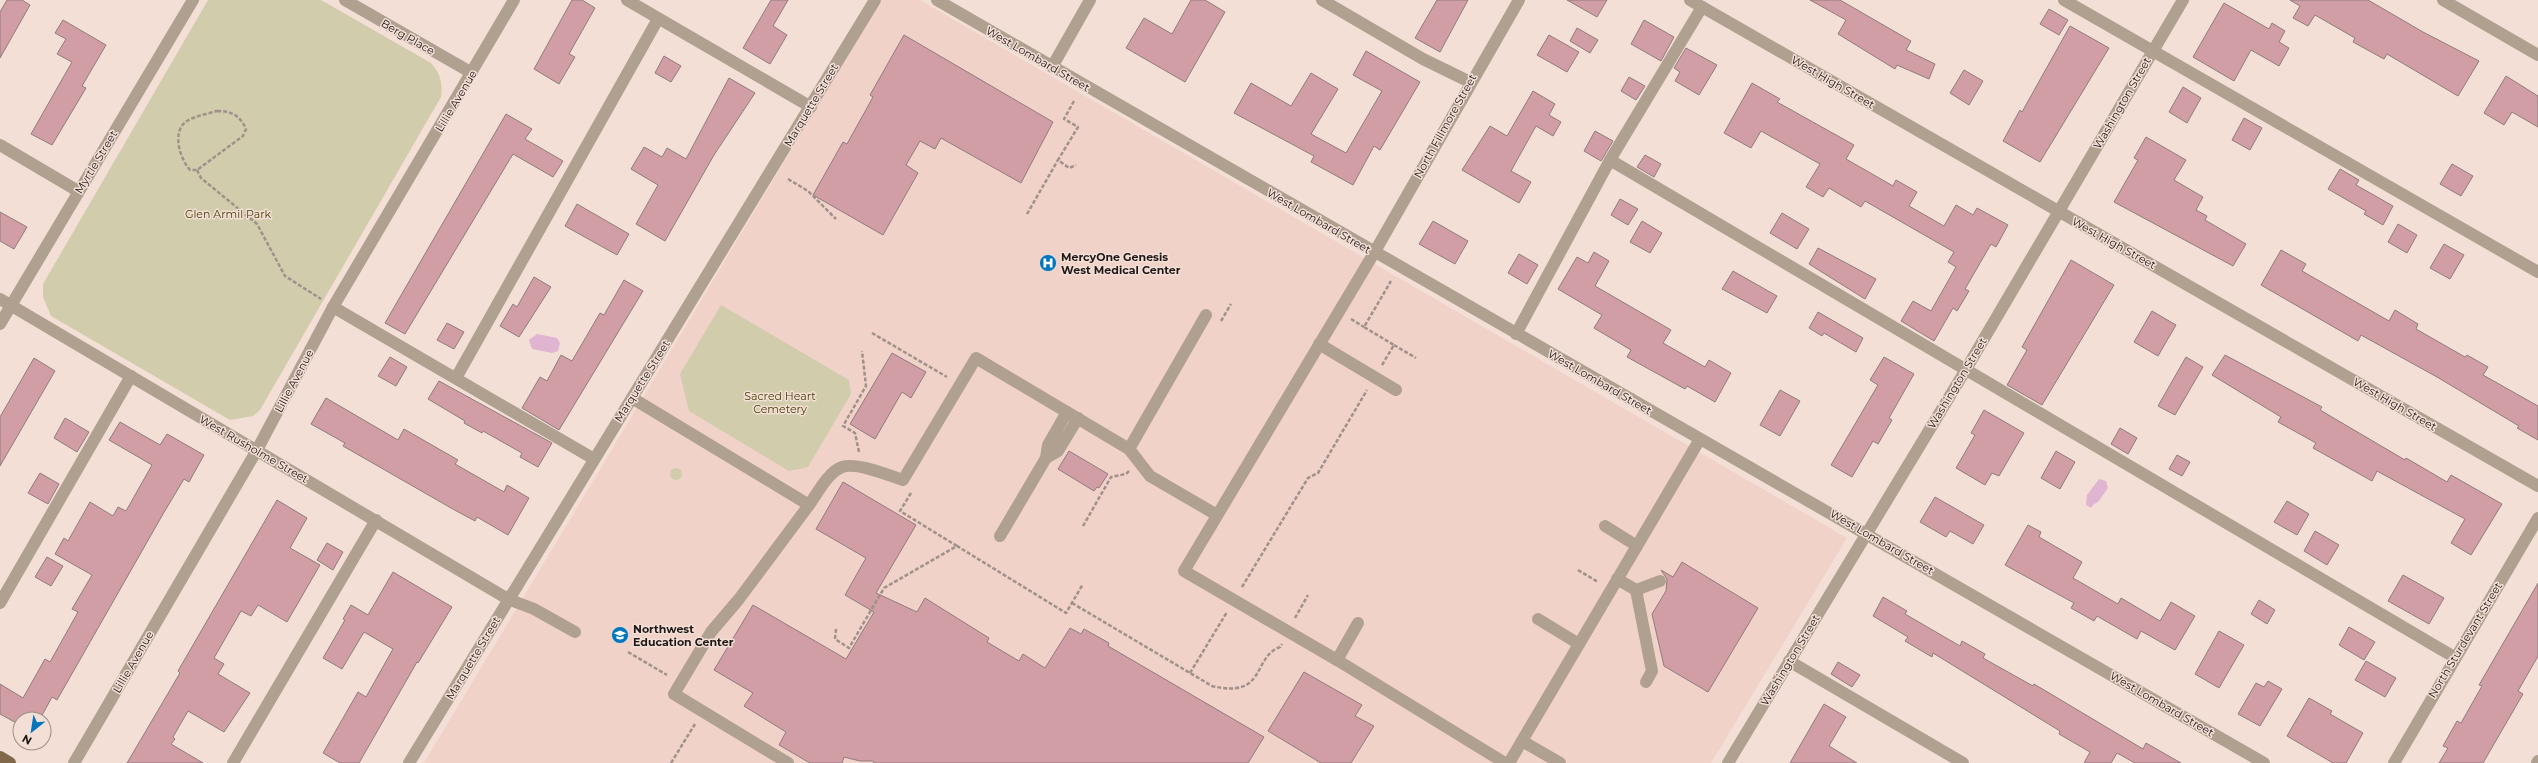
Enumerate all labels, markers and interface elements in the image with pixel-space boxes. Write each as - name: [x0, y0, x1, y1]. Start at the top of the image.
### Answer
- street label: Berg Place: [379, 16, 438, 58]
- street label: West Lombard Street: [984, 24, 1093, 95]
- street label: West High Street: [1789, 52, 1878, 112]
- street label: Washington Street: [2090, 54, 2154, 151]
- street label: Marquette Street: [781, 61, 842, 149]
- street label: Lillie Avenue: [432, 67, 480, 134]
- street label: North Fillmore Street: [1411, 71, 1480, 180]
- street label: Myrtle Street: [72, 127, 121, 196]
- street label: West Lombard Street: [1265, 186, 1374, 257]
- park label: Glen Armil Park: [185, 207, 272, 221]
- street label: West High Street: [2069, 214, 2159, 272]
- place label: MercyOne Genesis West Medical Center: [1061, 250, 1181, 277]
- hospital icon: MercyOne Genesis West Medical Center: [1038, 253, 1058, 273]
- street label: Washington Street: [1924, 335, 1990, 431]
- street label: Marquette Street: [611, 337, 673, 425]
- street label: Lillie Avenue: [272, 347, 317, 415]
- street label: West Lombard Street: [1546, 347, 1655, 418]
- street label: West High Street: [2351, 374, 2440, 434]
- park label: Sacred Heart Cemetery: [744, 389, 816, 416]
- street label: West Rusholme Street: [197, 412, 311, 486]
- street label: West Lombard Street: [1828, 507, 1937, 578]
- street label: North Sturdevant Street: [2425, 579, 2505, 700]
- street label: Washington Street: [1757, 612, 1823, 708]
- street label: Marquette Street: [443, 614, 504, 702]
- place label: Northwest Education Center: [633, 622, 734, 649]
- school or university icon: Northwest Education Center: [610, 625, 630, 645]
- street label: Lillie Avenue: [110, 628, 157, 696]
- street label: West Lombard Street: [2108, 669, 2217, 740]
- north arrow: [12, 711, 52, 751]
- text: N: [20, 731, 34, 748]

